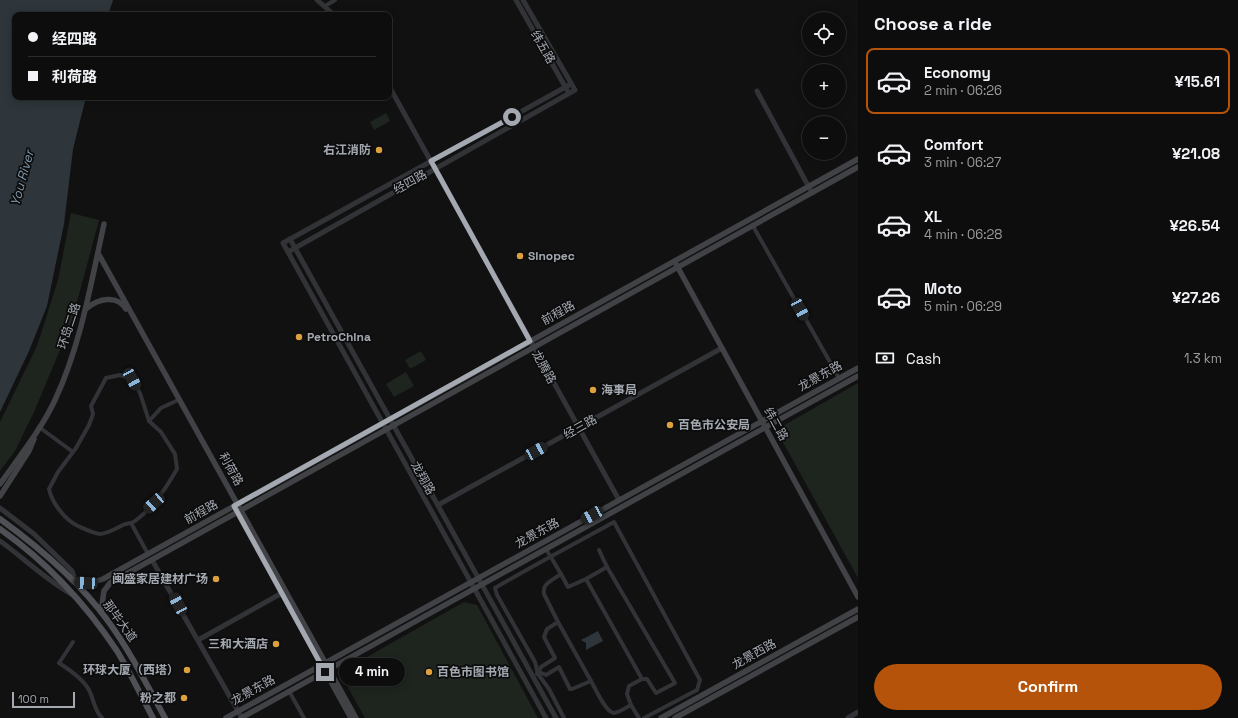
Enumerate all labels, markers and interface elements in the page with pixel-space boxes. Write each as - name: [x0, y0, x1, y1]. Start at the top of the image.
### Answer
- map controls: [802, 12, 846, 160]
- button: locate: [802, 12, 846, 56]
- text: Choose a ride: [874, 12, 992, 35]
- street label: 纬五路: [527, 27, 559, 67]
- text: 经四路: [52, 29, 97, 48]
- icon: car: [876, 63, 912, 99]
- text: Economy: [924, 63, 991, 82]
- button: +: [802, 64, 846, 108]
- text: 利荷路: [52, 67, 97, 86]
- text: ¥15.61: [1175, 72, 1220, 91]
- text: 2 min · 06:26: [924, 82, 1002, 99]
- route start: [503, 108, 521, 126]
- button: −: [802, 116, 846, 160]
- icon: car: [876, 135, 912, 171]
- text: Comfort: [924, 135, 984, 154]
- place label: 右江消防: [323, 142, 371, 158]
- text: ¥21.08: [1172, 144, 1220, 163]
- marker: 右江消防: [374, 145, 384, 155]
- water label: You River: [6, 146, 38, 208]
- text: 3 min · 06:27: [924, 154, 1001, 171]
- street label: 经四路: [390, 166, 430, 198]
- icon: car: [876, 207, 912, 243]
- text: XL: [924, 207, 942, 226]
- text: ¥26.54: [1170, 216, 1220, 235]
- text: 4 min · 06:28: [924, 226, 1002, 243]
- place label: Sinopec: [528, 248, 575, 264]
- marker: Sinopec: [515, 251, 525, 261]
- icon: car: [876, 279, 912, 315]
- text: Moto: [924, 279, 962, 298]
- text: ¥27.26: [1172, 288, 1220, 307]
- car: [789, 296, 811, 322]
- street label: 前程路: [538, 297, 578, 329]
- text: 5 min · 06:29: [924, 298, 1002, 315]
- street label: 环岛二路: [54, 301, 84, 351]
- place label: PetroChina: [307, 329, 371, 345]
- marker: PetroChina: [294, 332, 304, 342]
- street label: 龙腾路: [528, 347, 560, 387]
- icon: cash: [874, 347, 896, 369]
- text: Cash: [906, 349, 941, 368]
- text: 1.3 km: [1184, 350, 1222, 367]
- street label: 龙景东路: [795, 357, 845, 395]
- car: [121, 366, 143, 392]
- place label: 海事局: [601, 382, 637, 398]
- marker: 海事局: [588, 385, 598, 395]
- street label: 纬二路: [760, 404, 792, 444]
- street label: 经三路: [560, 411, 600, 443]
- place label: 百色市公安局: [678, 417, 750, 433]
- marker: 百色市公安局: [665, 420, 675, 430]
- car: [523, 440, 549, 462]
- street label: 利荷路: [215, 449, 247, 489]
- street label: 龙翔路: [407, 458, 439, 498]
- car: [141, 491, 167, 515]
- street label: 前程路: [181, 496, 221, 528]
- car: [579, 504, 605, 526]
- street label: 龙景东路: [512, 514, 562, 552]
- place label: 闽盛家居建材广场: [112, 571, 208, 587]
- marker: 闽盛家居建材广场: [211, 574, 221, 584]
- car: [74, 576, 98, 590]
- car: [167, 591, 189, 617]
- street label: 那毕大道: [99, 597, 141, 645]
- street label: 龙景西路: [729, 635, 779, 673]
- place label: 三和大酒店: [208, 636, 268, 652]
- marker: 三和大酒店: [271, 639, 281, 649]
- callout: 4 min: [339, 658, 405, 686]
- place label: 环球大厦（西塔）: [83, 662, 179, 678]
- route end: [316, 663, 334, 681]
- text: 4 min: [355, 663, 389, 680]
- place label: 百色市图书馆: [437, 664, 509, 680]
- button: Confirm: [874, 664, 1222, 710]
- marker: 环球大厦（西塔）: [182, 665, 192, 675]
- marker: 百色市图书馆: [424, 667, 434, 677]
- street label: 龙景东路: [228, 671, 278, 709]
- scale bar: [12, 690, 75, 709]
- place label: 粉之都: [140, 690, 176, 706]
- text: 100 m: [18, 692, 49, 706]
- marker: 粉之都: [179, 693, 189, 703]

